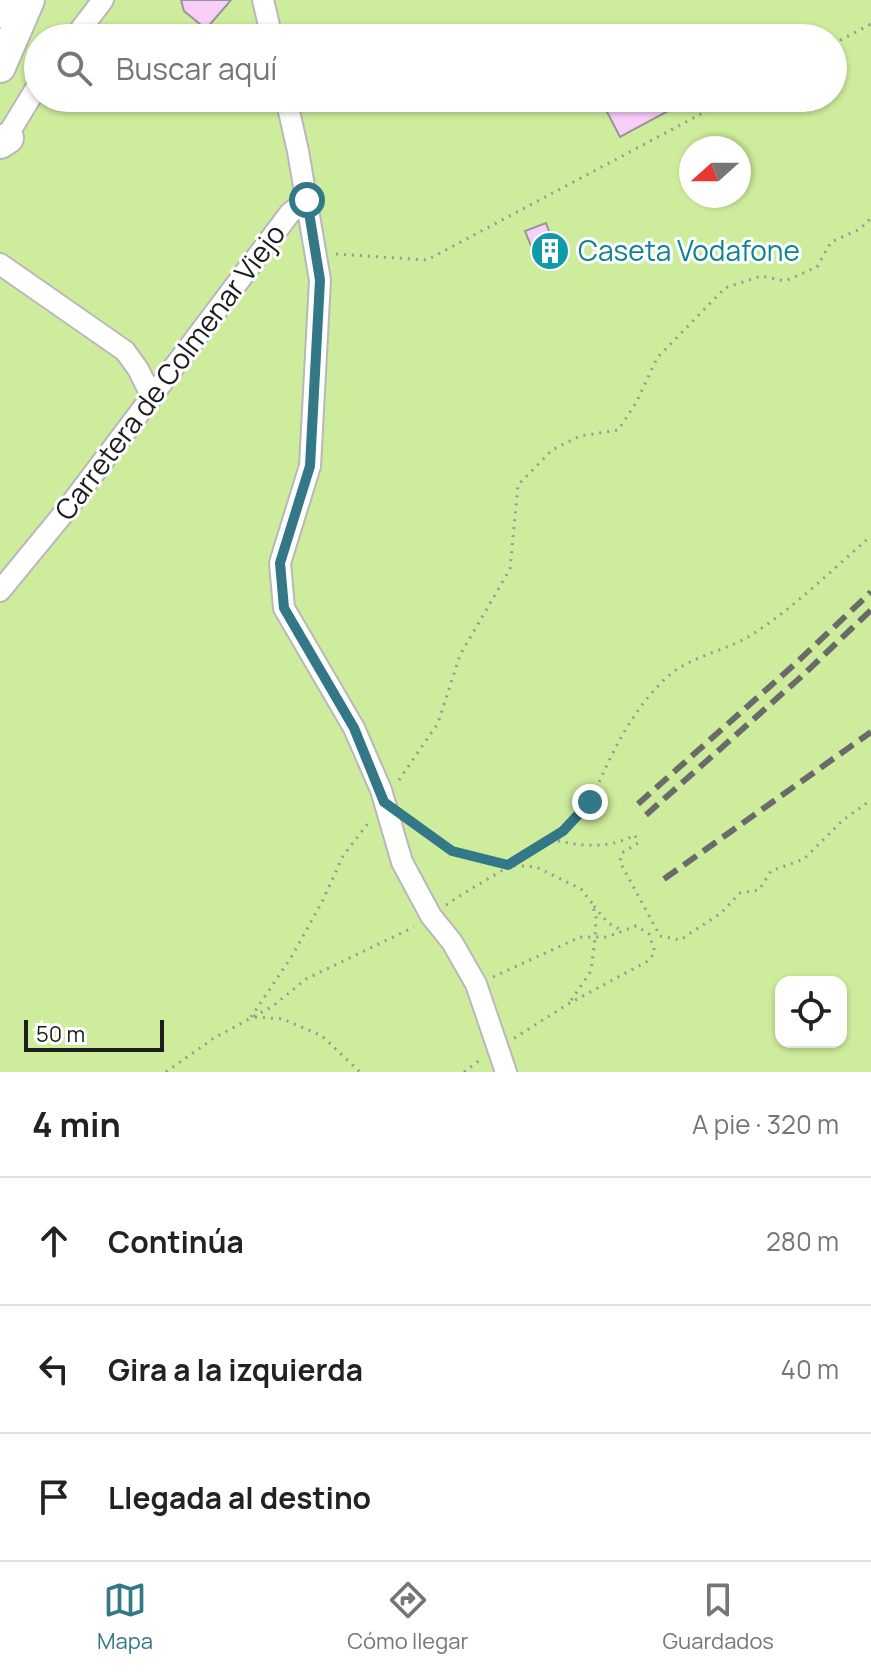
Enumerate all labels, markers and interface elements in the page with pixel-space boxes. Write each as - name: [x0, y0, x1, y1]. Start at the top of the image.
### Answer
- search box: [24, 24, 847, 112]
- icon: search: [52, 46, 96, 90]
- text: Buscar aquí: [116, 48, 277, 89]
- north arrow: [679, 136, 751, 208]
- route start: [289, 182, 325, 218]
- street label: Carretera de Colmenar Viejo: [45, 216, 293, 527]
- building icon: Caseta Vodafone: [529, 230, 571, 272]
- place label: Caseta Vodafone: [578, 231, 800, 269]
- route end: [572, 784, 608, 820]
- map controls: [775, 976, 847, 1048]
- button: locate: [775, 976, 847, 1048]
- scale bar: [24, 1016, 164, 1052]
- text: 50 m: [36, 1019, 85, 1049]
- text: 4 min: [32, 1101, 121, 1147]
- text: A pie · 320 m: [692, 1106, 839, 1142]
- icon: ahead: [32, 1219, 76, 1263]
- text: Continúa: [108, 1221, 244, 1262]
- text: 280 m: [766, 1223, 839, 1259]
- icon: left: [32, 1347, 76, 1391]
- text: Gira a la izquierda: [108, 1349, 363, 1390]
- text: 40 m: [781, 1351, 839, 1387]
- icon: arrive: [32, 1475, 76, 1519]
- text: Llegada al destino: [108, 1477, 371, 1518]
- tab: Mapa: [97, 1578, 153, 1656]
- tab: Cómo llegar: [347, 1578, 468, 1656]
- tab: Guardados: [663, 1578, 774, 1656]

